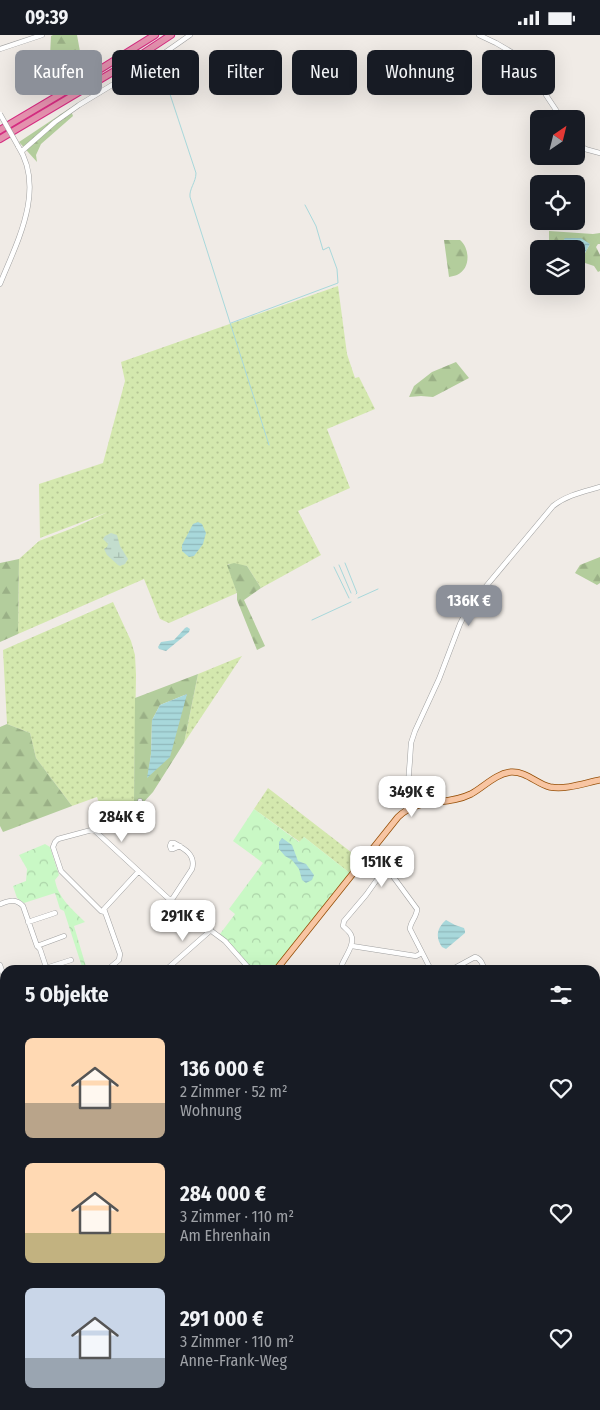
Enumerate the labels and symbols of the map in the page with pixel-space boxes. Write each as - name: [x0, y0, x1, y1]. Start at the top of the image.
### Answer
- north arrow: [530, 110, 585, 165]
- pin: 136K €: [428, 585, 510, 627]
- pin: 349K €: [371, 775, 453, 818]
- pin: 284K €: [81, 801, 163, 843]
- pin: 151K €: [341, 845, 423, 888]
- pin: 291K €: [142, 899, 224, 942]

